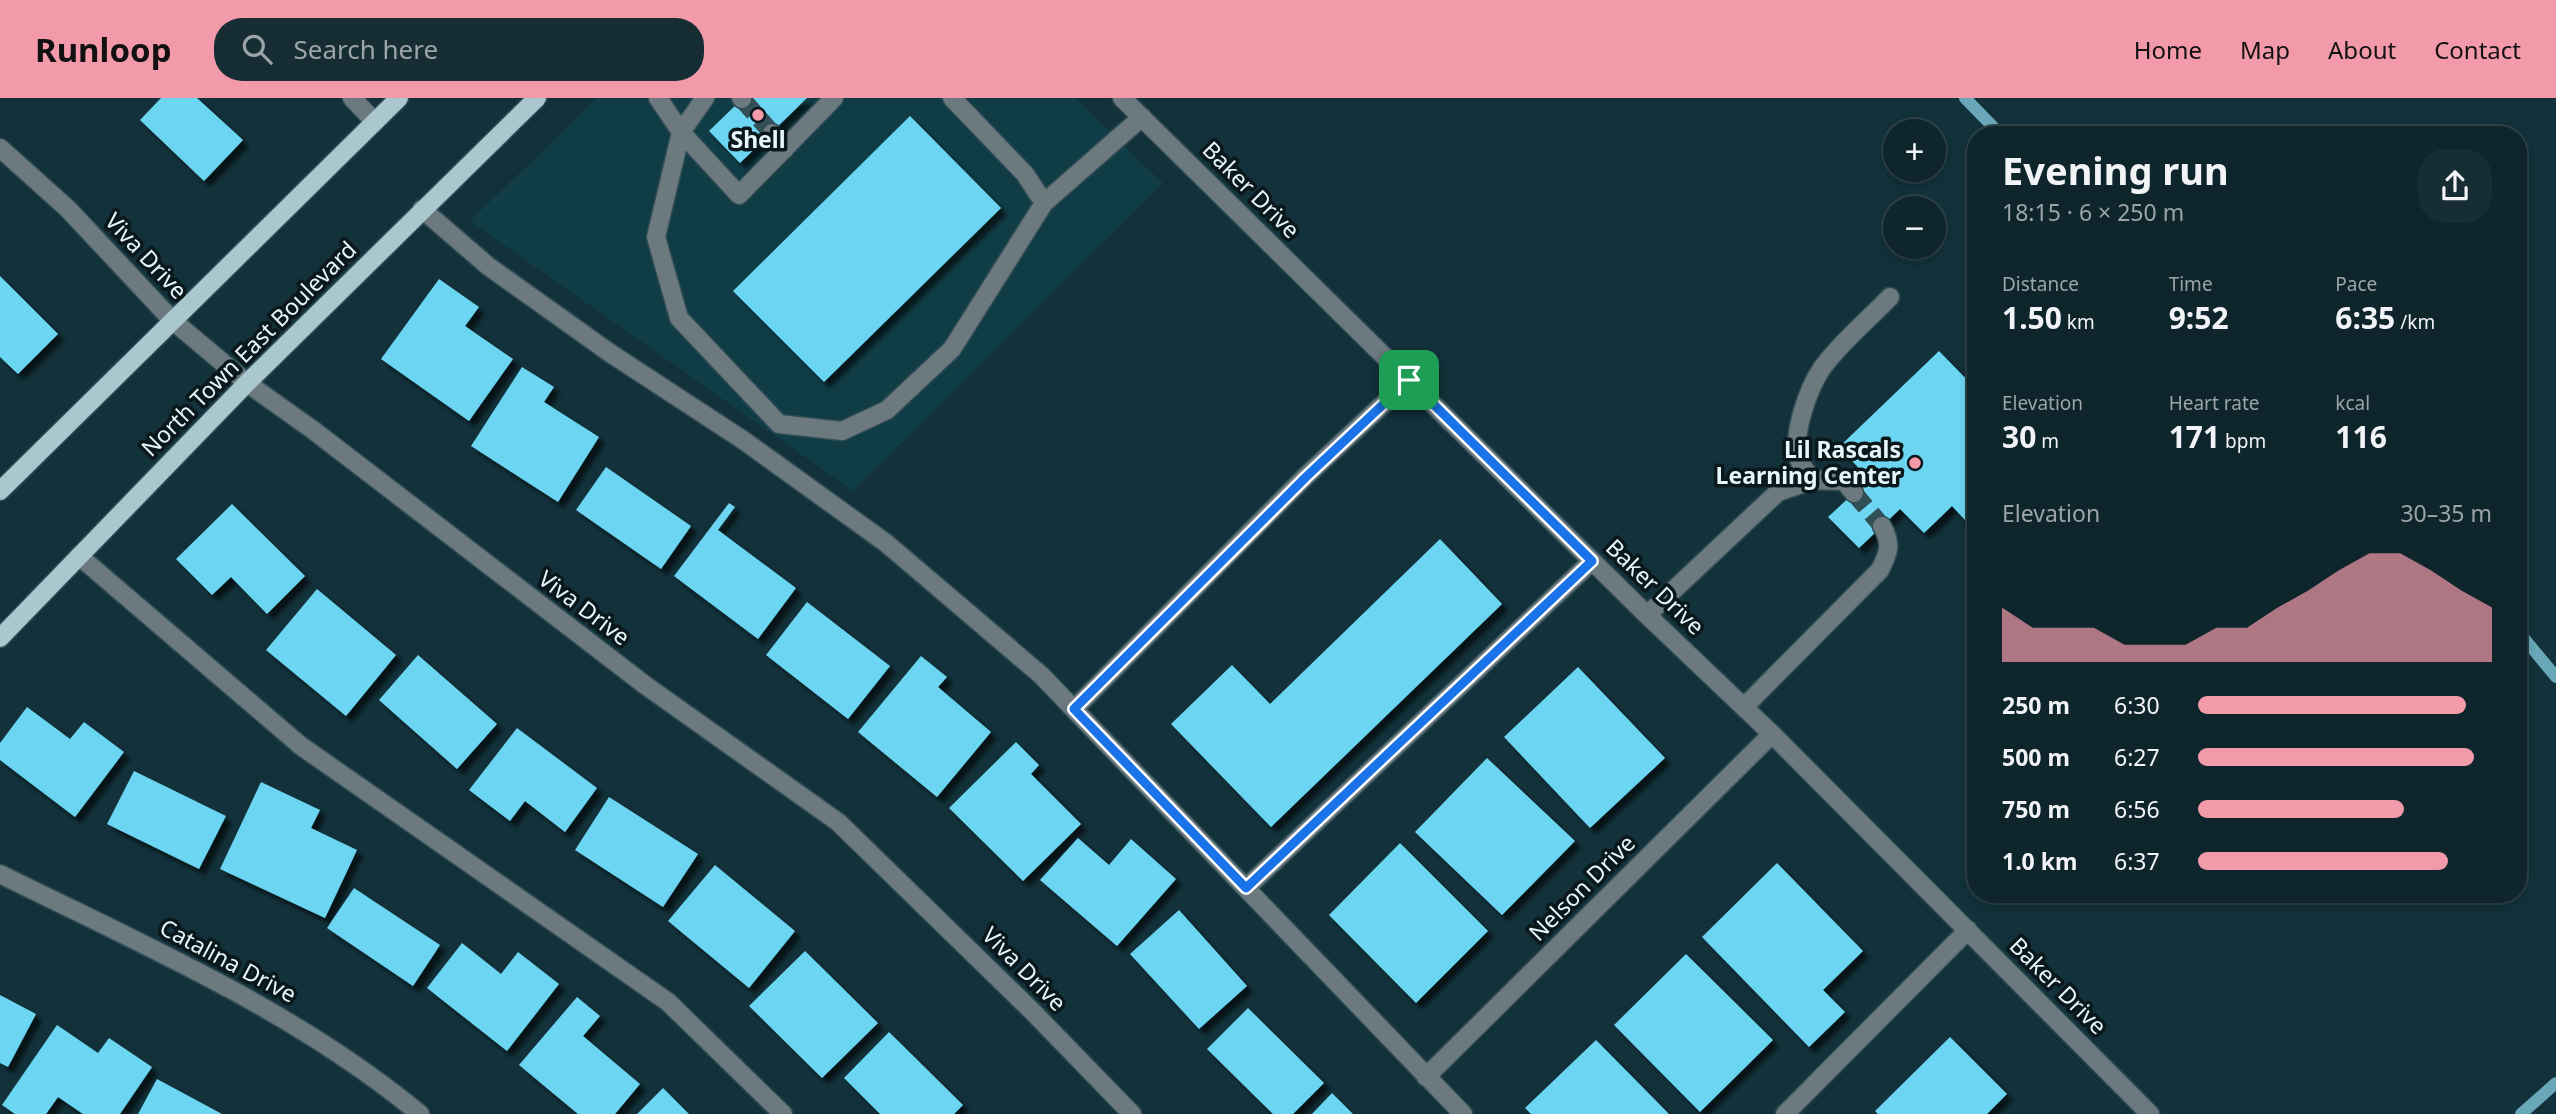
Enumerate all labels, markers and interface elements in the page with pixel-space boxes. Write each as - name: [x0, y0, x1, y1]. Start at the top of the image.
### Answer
- search box: [214, 18, 704, 81]
- text: Runloop: [35, 27, 172, 72]
- icon: search: [238, 30, 276, 68]
- text: Search here: [294, 31, 438, 67]
- text: Home: [2134, 33, 2202, 66]
- text: Map: [2240, 33, 2290, 66]
- text: About: [2328, 33, 2396, 66]
- text: Contact: [2434, 33, 2521, 66]
- marker: Shell: [750, 107, 766, 123]
- map controls: [1883, 119, 1946, 259]
- button: +: [1883, 119, 1946, 182]
- place label: Shell: [730, 123, 786, 155]
- street label: Baker Drive: [1196, 134, 1307, 245]
- text: Evening run: [2002, 144, 2229, 196]
- button: share: [2418, 149, 2492, 223]
- button: −: [1883, 196, 1946, 259]
- text: 18:15 · 6 × 250 m: [2002, 196, 2184, 228]
- street label: Viva Drive: [98, 205, 195, 305]
- street label: North Town East Boulevard: [134, 234, 363, 463]
- text: Distance: [2002, 271, 2079, 297]
- text: Time: [2169, 271, 2213, 297]
- text: Pace: [2335, 271, 2377, 297]
- text: 1.50: [2002, 297, 2062, 338]
- text: 9:52: [2169, 297, 2229, 338]
- text: 6:35: [2335, 297, 2395, 338]
- text: km: [2062, 309, 2095, 335]
- text: /km: [2395, 309, 2435, 335]
- pin: [1379, 350, 1439, 410]
- icon: arrive: [1390, 361, 1428, 399]
- text: Elevation: [2002, 390, 2083, 416]
- text: Heart rate: [2169, 390, 2259, 416]
- text: kcal: [2335, 390, 2370, 416]
- text: 30: [2002, 416, 2036, 457]
- text: 171: [2169, 416, 2220, 457]
- text: 116: [2335, 416, 2387, 457]
- text: m: [2036, 428, 2059, 454]
- text: bpm: [2220, 428, 2266, 454]
- place label: Lil Rascals Learning Center: [1716, 433, 1901, 491]
- marker: Lil Rascals Learning Center: [1907, 455, 1923, 471]
- text: Elevation: [2002, 497, 2100, 529]
- text: 30–35 m: [2400, 497, 2492, 529]
- street label: Baker Drive: [1599, 531, 1712, 641]
- street label: Viva Drive: [532, 562, 637, 652]
- text: 250 m: [2002, 689, 2070, 721]
- text: 6:30: [2114, 689, 2160, 721]
- text: 500 m: [2002, 741, 2070, 773]
- text: 6:27: [2114, 741, 2160, 773]
- text: 750 m: [2002, 793, 2070, 825]
- text: 6:56: [2114, 793, 2160, 825]
- street label: Nelson Drive: [1521, 827, 1642, 948]
- text: 1.0 km: [2002, 845, 2077, 877]
- text: 6:37: [2114, 845, 2160, 877]
- street label: Catalina Drive: [155, 911, 302, 1010]
- street label: Viva Drive: [975, 919, 1074, 1018]
- street label: Baker Drive: [2003, 930, 2114, 1041]

